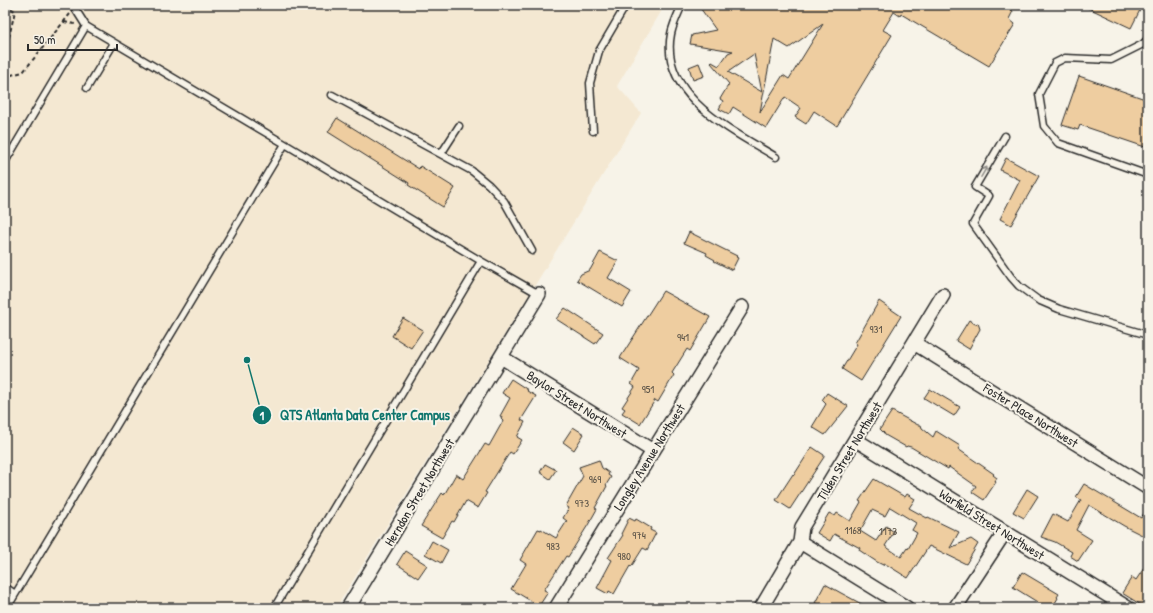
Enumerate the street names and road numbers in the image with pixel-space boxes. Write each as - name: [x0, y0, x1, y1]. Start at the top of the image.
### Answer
- street label: Baylor Street Northwest: [524, 366, 631, 442]
- street label: Foster Place Northwest: [979, 378, 1082, 452]
- street label: Tilden Street Northwest: [812, 398, 886, 504]
- street label: Longley Avenue Northwest: [609, 400, 689, 514]
- street label: Herndon Street Northwest: [380, 434, 458, 549]
- street label: Warfield Street Northwest: [936, 484, 1049, 564]

